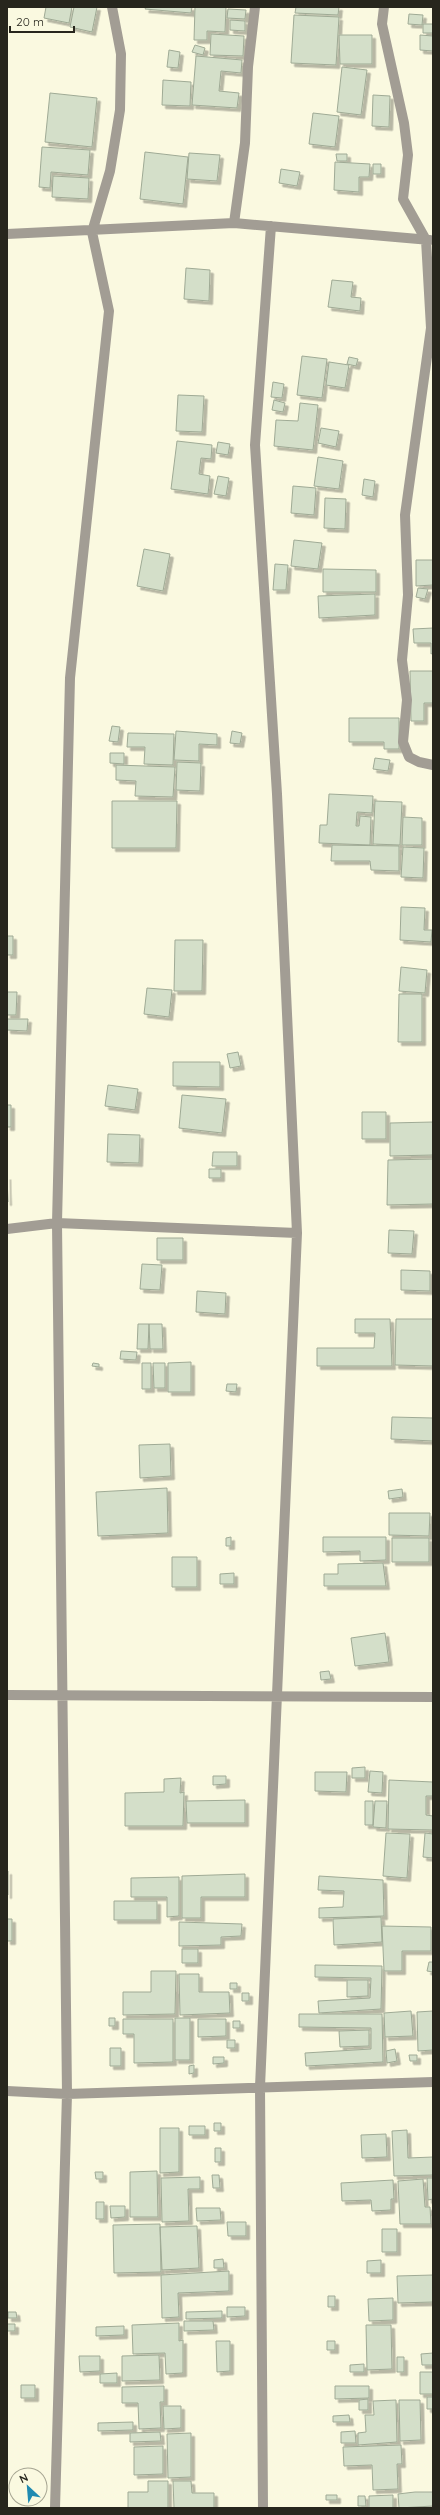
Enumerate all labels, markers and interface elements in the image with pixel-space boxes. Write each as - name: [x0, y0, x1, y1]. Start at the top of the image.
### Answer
- scale bar: [10, 8, 74, 34]
- text: 20 m: [16, 14, 44, 29]
- north arrow: [8, 2467, 48, 2507]
- text: N: [17, 2470, 30, 2486]

